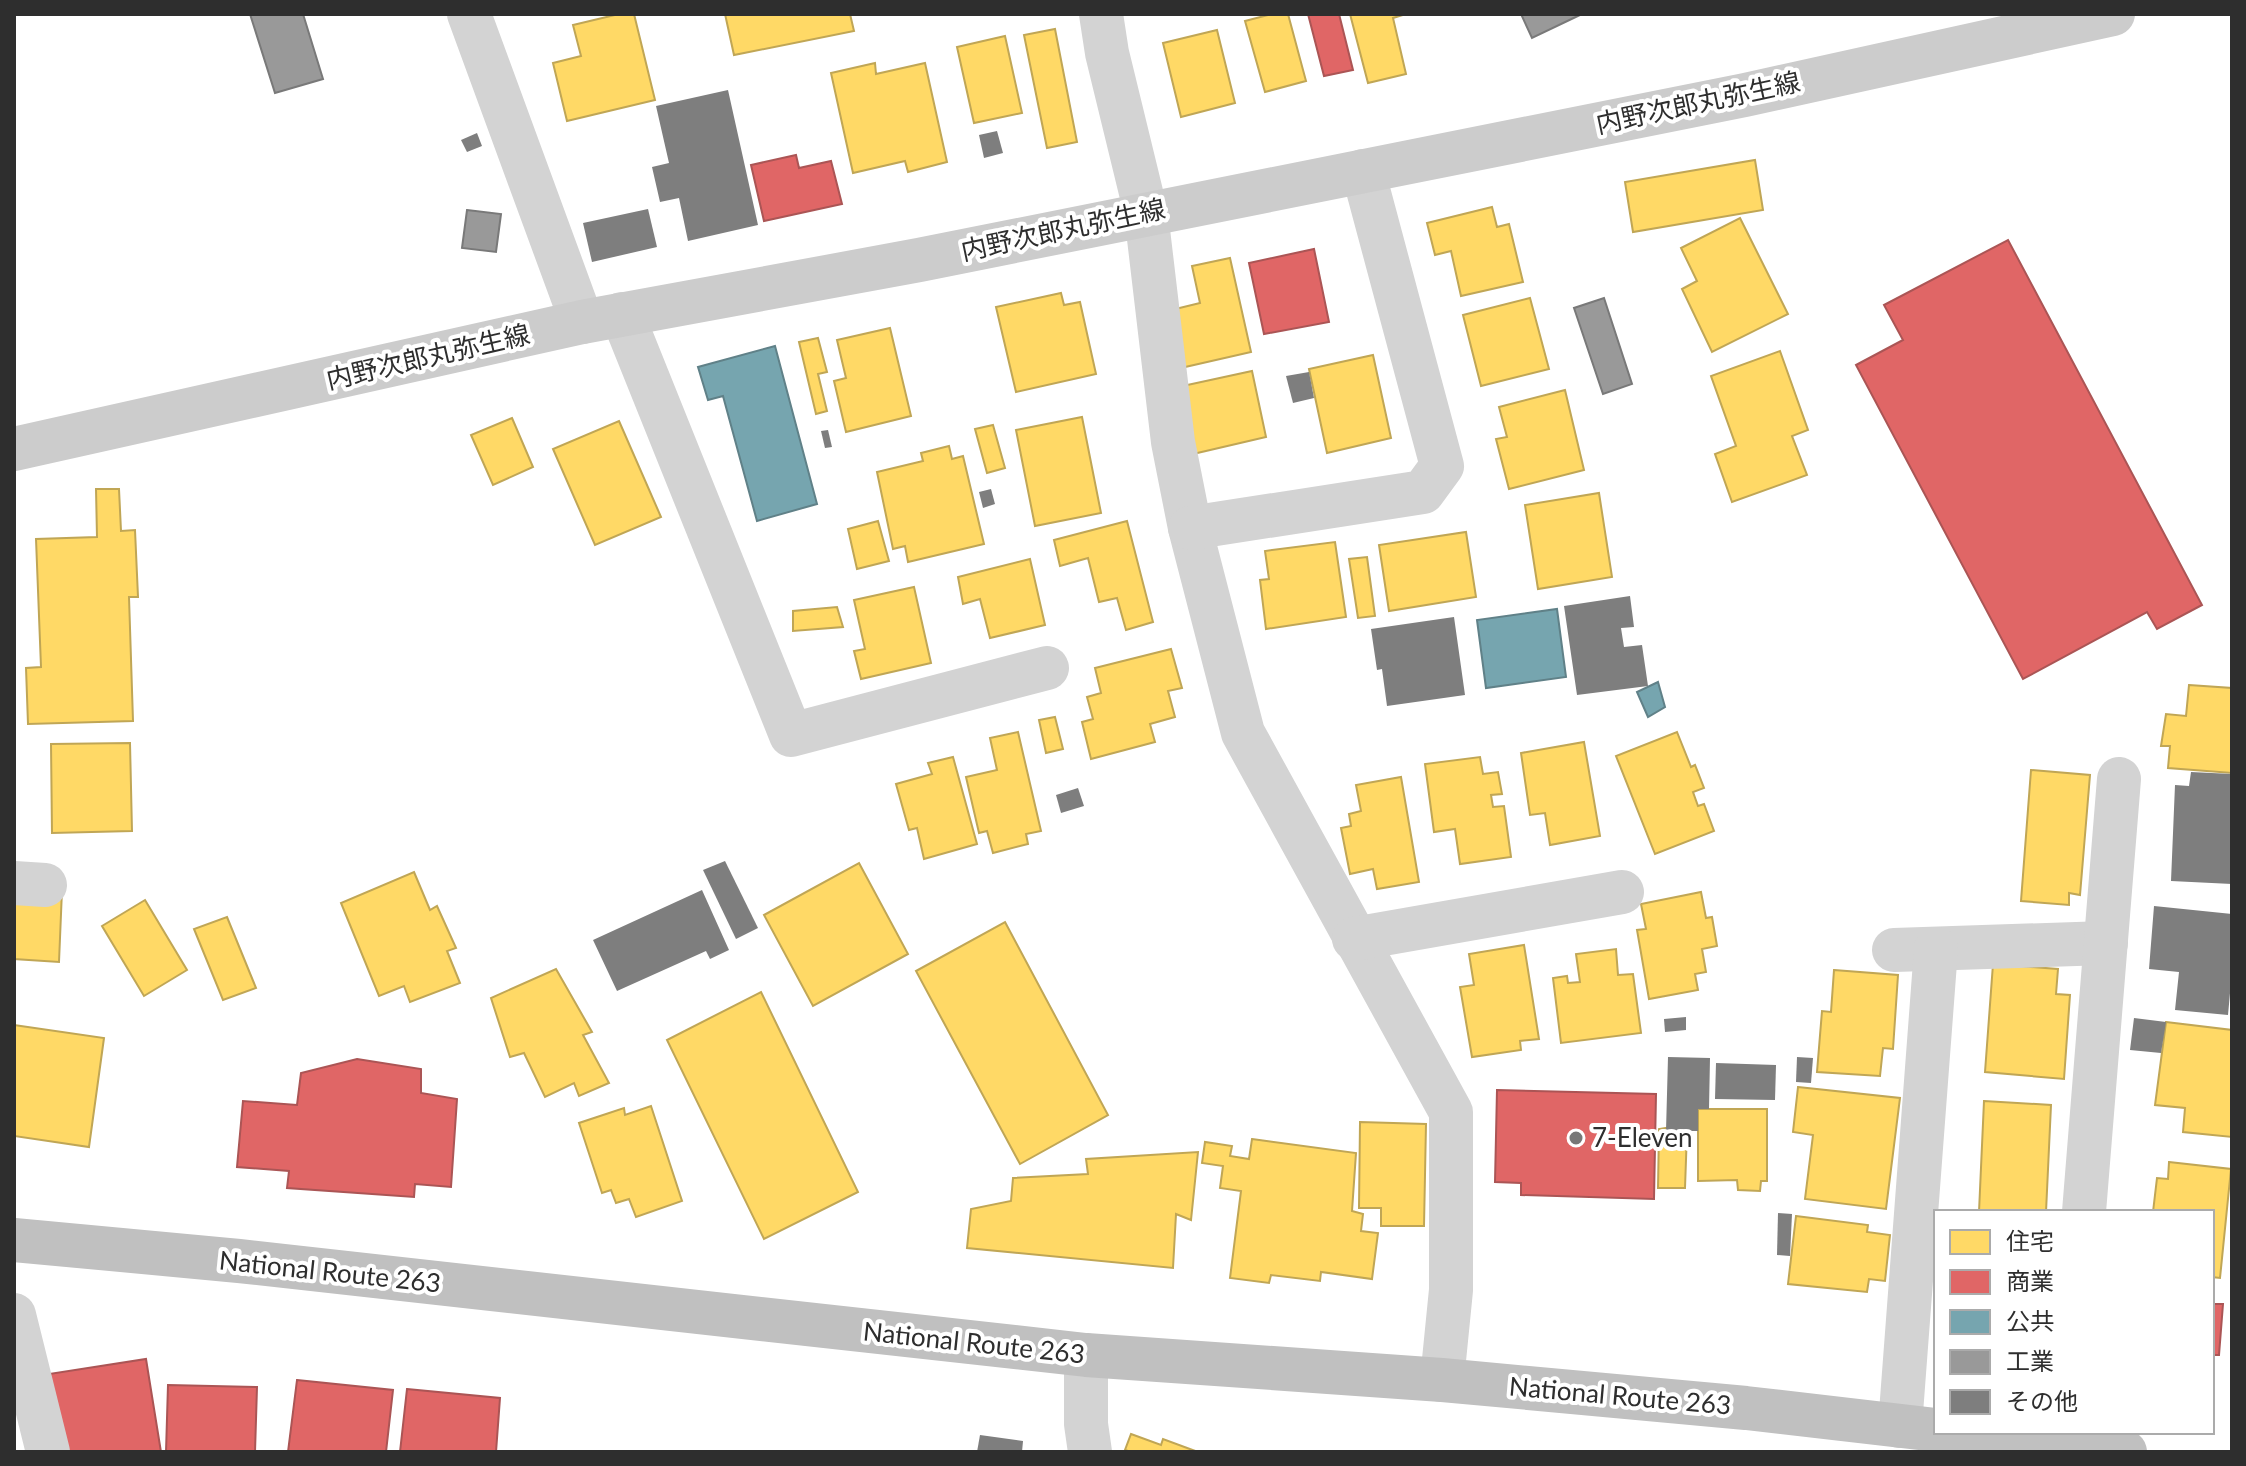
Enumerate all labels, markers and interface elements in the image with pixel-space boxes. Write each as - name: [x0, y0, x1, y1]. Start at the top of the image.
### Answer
- street label: 内野次郎丸弥生線: [1593, 65, 1803, 139]
- street label: 内野次郎丸弥生線: [958, 192, 1168, 266]
- street label: 内野次郎丸弥生線: [323, 317, 533, 395]
- place label: 7-Eleven: [1592, 1121, 1693, 1153]
- marker: 7-Eleven: [1567, 1129, 1585, 1147]
- legend: [1934, 1210, 2214, 1434]
- text: 住宅: [2006, 1226, 2054, 1255]
- street label: National Route 263: [218, 1243, 443, 1299]
- text: 商業: [2006, 1266, 2054, 1295]
- text: 公共: [2006, 1306, 2054, 1335]
- street label: National Route 263: [862, 1314, 1087, 1370]
- text: 工業: [2006, 1346, 2054, 1375]
- street label: National Route 263: [1508, 1369, 1732, 1421]
- text: その他: [2006, 1386, 2078, 1415]

